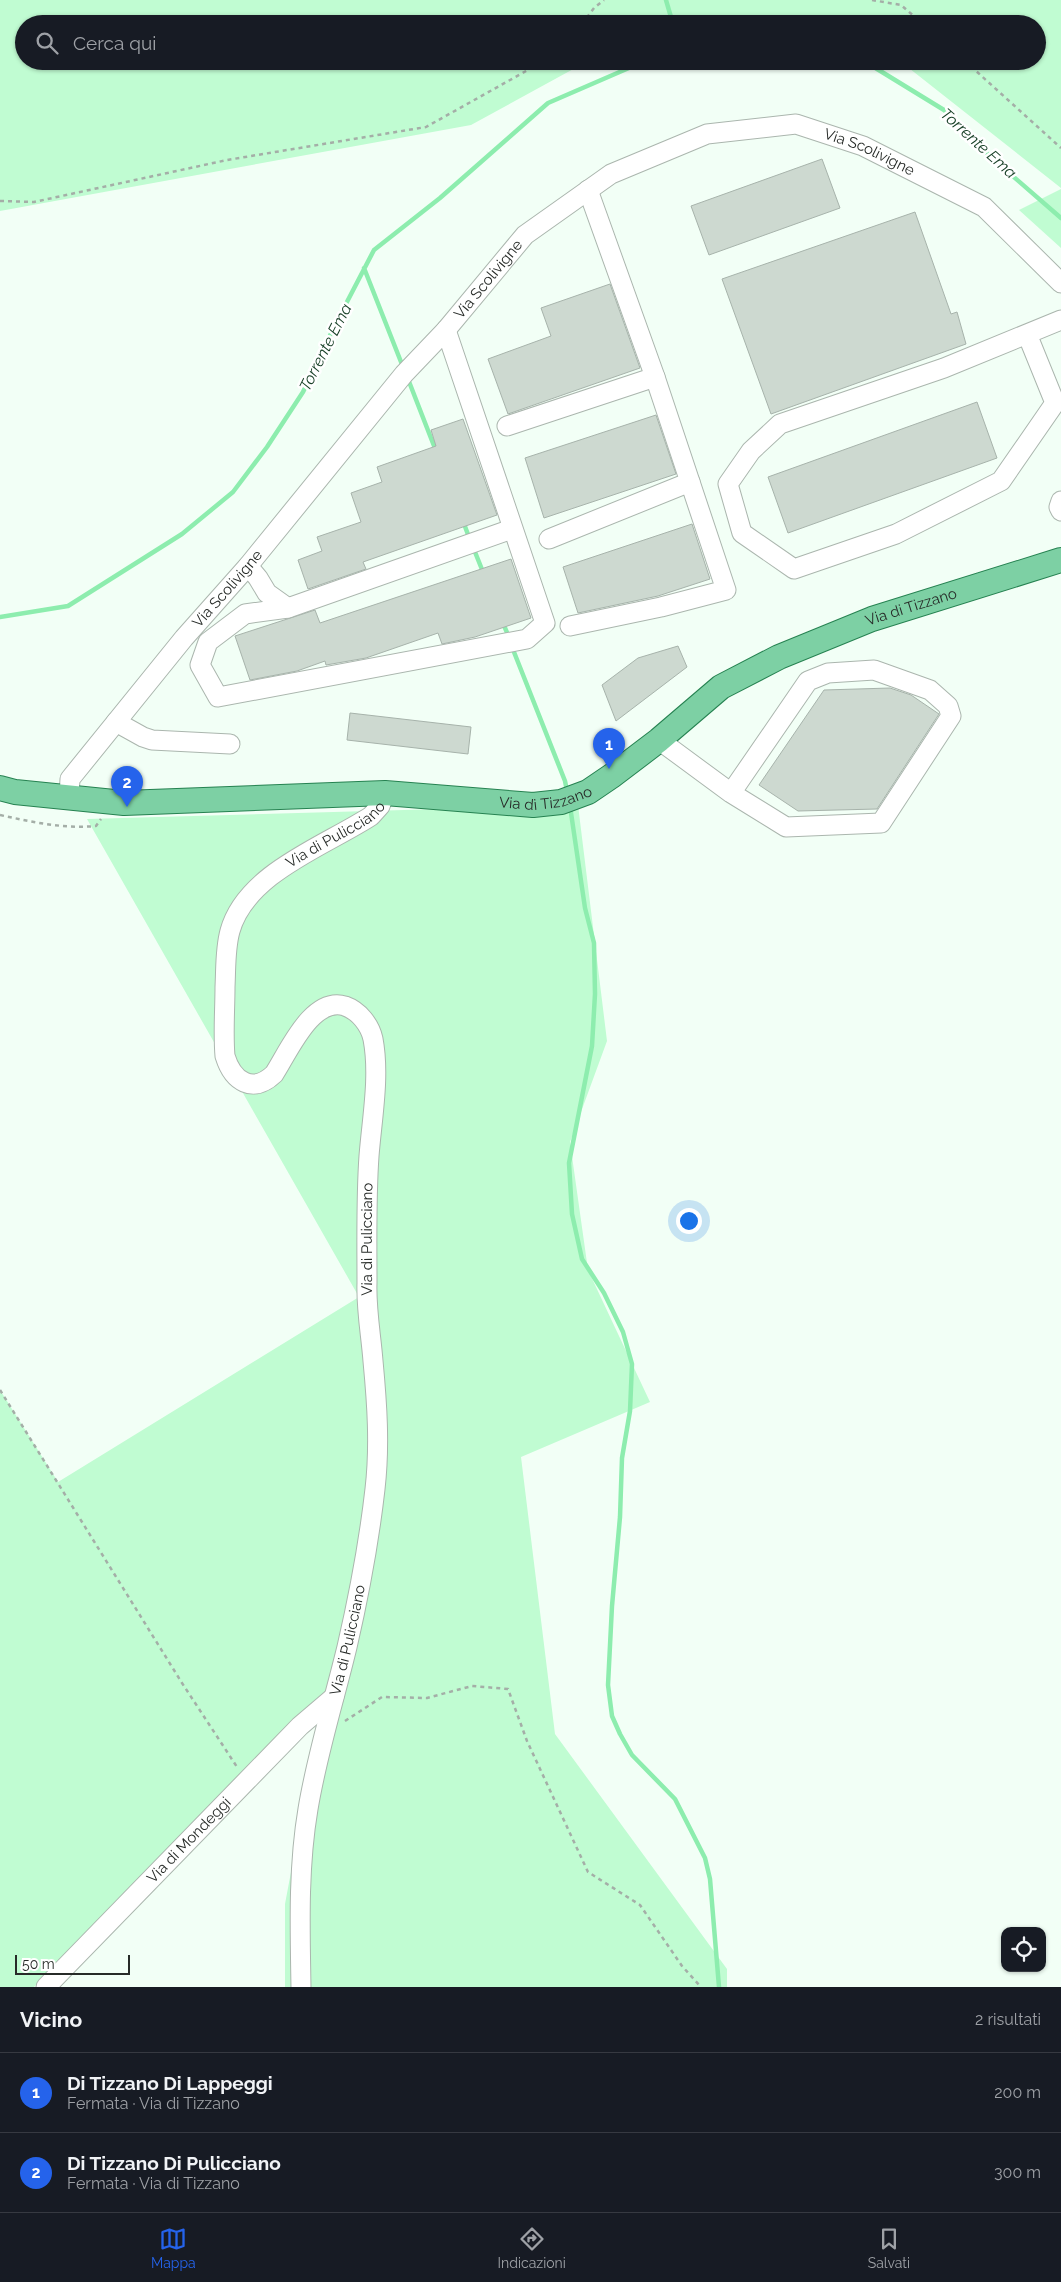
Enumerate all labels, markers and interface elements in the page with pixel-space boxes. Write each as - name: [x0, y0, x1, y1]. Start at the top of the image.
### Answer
- search box: [15, 15, 1046, 70]
- icon: search: [33, 29, 61, 57]
- text: Cerca qui: [73, 32, 156, 54]
- water label: Torrente Ema: [937, 104, 1021, 183]
- street label: Via Scolivigne: [822, 125, 918, 180]
- street label: Via Scolivigne: [450, 236, 526, 322]
- water label: Torrente Ema: [295, 300, 356, 394]
- street label: Via Scolivigne: [189, 546, 266, 631]
- street label: Via di Tizzano: [863, 584, 959, 630]
- pin: 1: [593, 728, 625, 769]
- pin: 2: [111, 766, 143, 807]
- street label: Via di Tizzano: [498, 782, 595, 814]
- street label: Via di Pulicciano: [283, 797, 389, 872]
- street label: Via di Pulicciano: [358, 1182, 377, 1296]
- your location: [676, 1208, 702, 1234]
- street label: Via di Pulicciano: [326, 1583, 369, 1697]
- street label: Via di Mondeggi: [143, 1793, 235, 1887]
- map controls: [1001, 1927, 1046, 1972]
- button: locate: [1001, 1927, 1046, 1972]
- scale bar: [15, 1952, 130, 1975]
- text: 50 m: [22, 1956, 55, 1972]
- text: Vicino: [20, 2007, 82, 2032]
- text: 2 risultati: [975, 2010, 1041, 2029]
- text: Di Tizzano Di Lappeggi: [67, 2072, 273, 2094]
- text: 1: [32, 2083, 40, 2102]
- text: 200 m: [994, 2083, 1041, 2102]
- text: Fermata · Via di Tizzano: [67, 2094, 240, 2113]
- text: Di Tizzano Di Pulicciano: [67, 2152, 281, 2174]
- text: 2: [31, 2163, 41, 2182]
- text: 300 m: [994, 2163, 1041, 2182]
- text: Fermata · Via di Tizzano: [67, 2174, 240, 2193]
- tab: Mappa: [151, 2225, 196, 2271]
- tab: Indicazioni: [498, 2225, 566, 2271]
- tab: Salvati: [868, 2225, 910, 2271]

